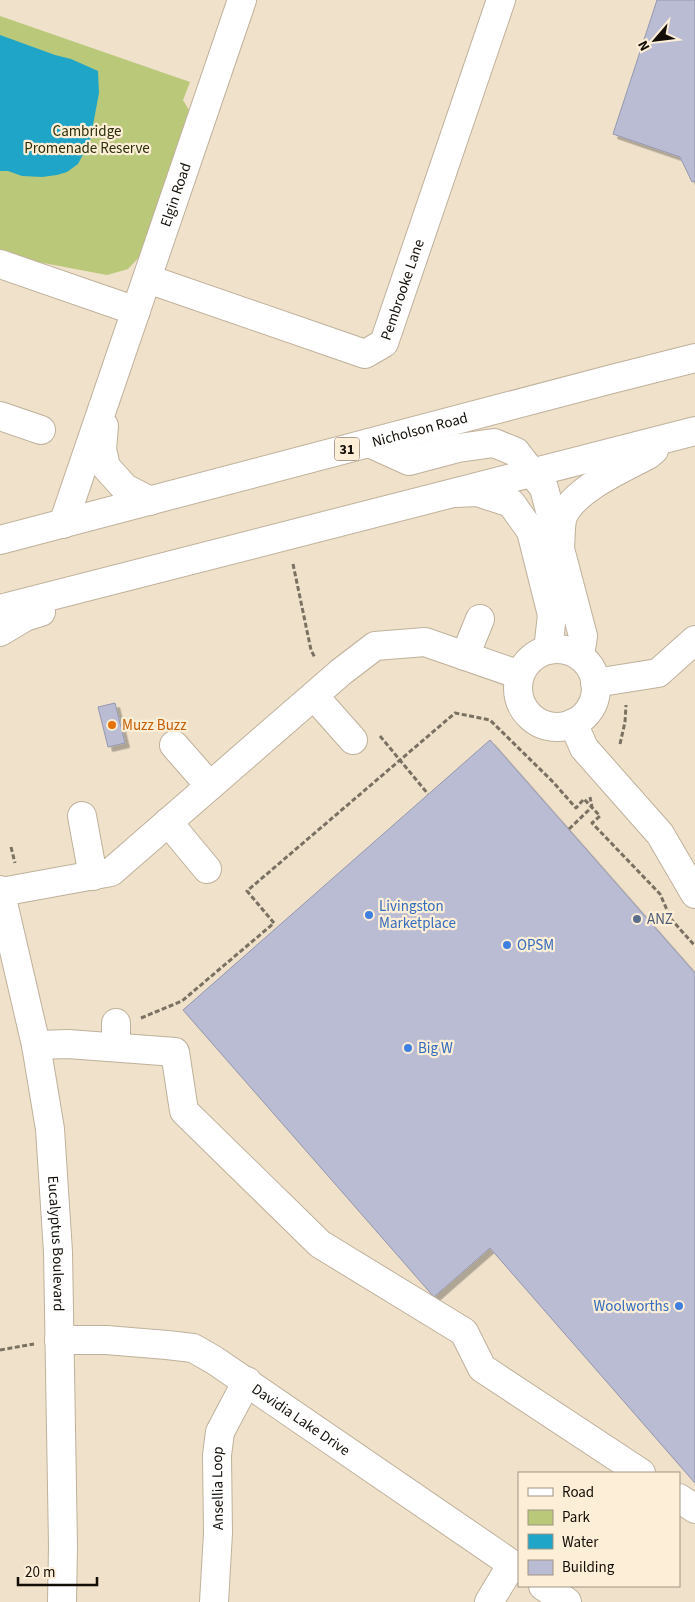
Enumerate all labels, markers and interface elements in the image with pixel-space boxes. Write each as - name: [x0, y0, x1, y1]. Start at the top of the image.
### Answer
- north arrow: [630, 15, 680, 65]
- text: N: [633, 37, 655, 54]
- park label: Cambridge Promenade Reserve: [24, 121, 150, 159]
- street label: Elgin Road: [155, 160, 197, 230]
- street label: Pembrooke Lane: [376, 236, 430, 343]
- street label: Nicholson Road: [370, 407, 470, 453]
- road number: 31: [334, 438, 360, 460]
- place label: Muzz Buzz: [122, 715, 187, 736]
- marker: Muzz Buzz: [106, 719, 118, 731]
- place label: Livingston Marketplace: [379, 896, 456, 934]
- marker: Livingston Marketplace: [363, 909, 375, 921]
- place label: ANZ: [647, 909, 673, 930]
- marker: ANZ: [631, 913, 643, 925]
- place label: OPSM: [517, 935, 554, 956]
- marker: OPSM: [501, 939, 513, 951]
- place label: Big W: [418, 1038, 453, 1059]
- marker: Big W: [402, 1042, 414, 1054]
- street label: Eucalyptus Boulevard: [42, 1175, 69, 1312]
- place label: Woolworths: [594, 1296, 669, 1317]
- marker: Woolworths: [673, 1300, 685, 1312]
- street label: Davidia Lake Drive: [247, 1379, 354, 1461]
- street label: Ansellia Loop: [207, 1445, 229, 1530]
- legend: [518, 1472, 680, 1587]
- text: Road: [562, 1482, 594, 1503]
- text: Park: [562, 1507, 591, 1528]
- text: Water: [562, 1532, 599, 1553]
- scale bar: [18, 1554, 96, 1586]
- text: Building: [562, 1557, 615, 1578]
- text: 20 m: [25, 1562, 55, 1583]

